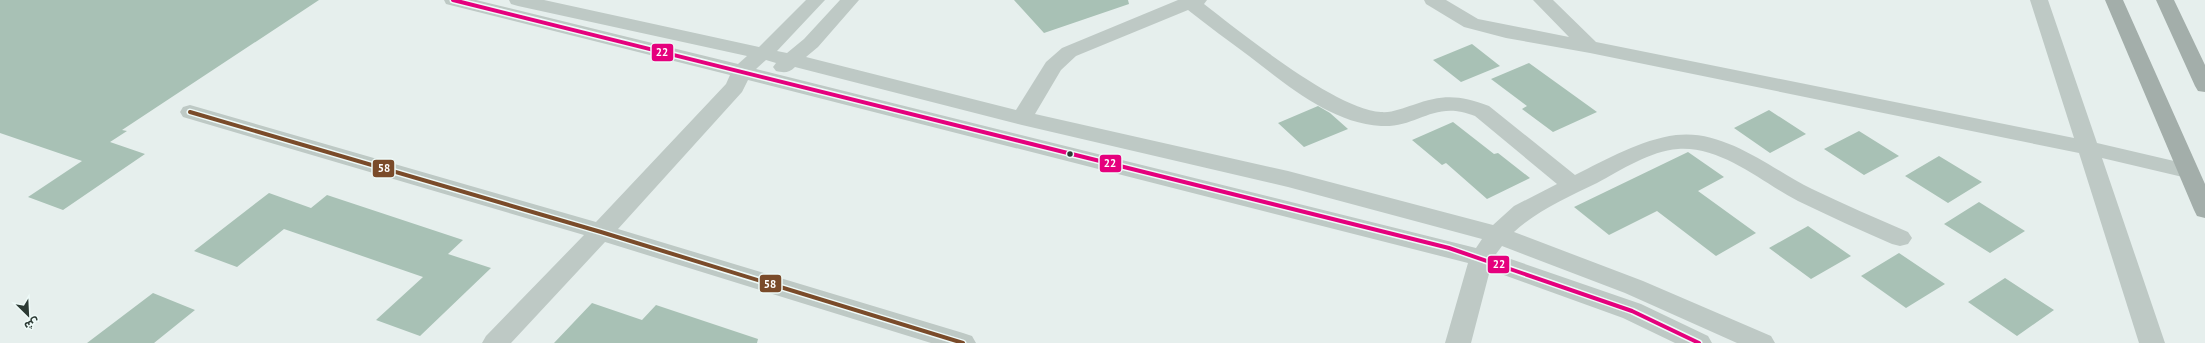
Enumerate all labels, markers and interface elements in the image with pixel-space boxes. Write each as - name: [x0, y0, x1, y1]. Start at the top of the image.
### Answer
- line badge: 22: [651, 43, 674, 62]
- text: 22: [656, 45, 668, 59]
- unlabelled marker: [1065, 149, 1075, 159]
- line badge: 22: [1099, 154, 1122, 173]
- text: 22: [1104, 156, 1116, 170]
- line badge: 58: [372, 159, 395, 178]
- text: 58: [378, 161, 390, 175]
- line badge: 22: [1487, 255, 1510, 274]
- text: 22: [1493, 257, 1505, 271]
- line badge: 58: [759, 274, 782, 293]
- text: 58: [764, 277, 776, 291]
- north arrow: [8, 295, 48, 335]
- text: ش: [22, 315, 42, 334]

